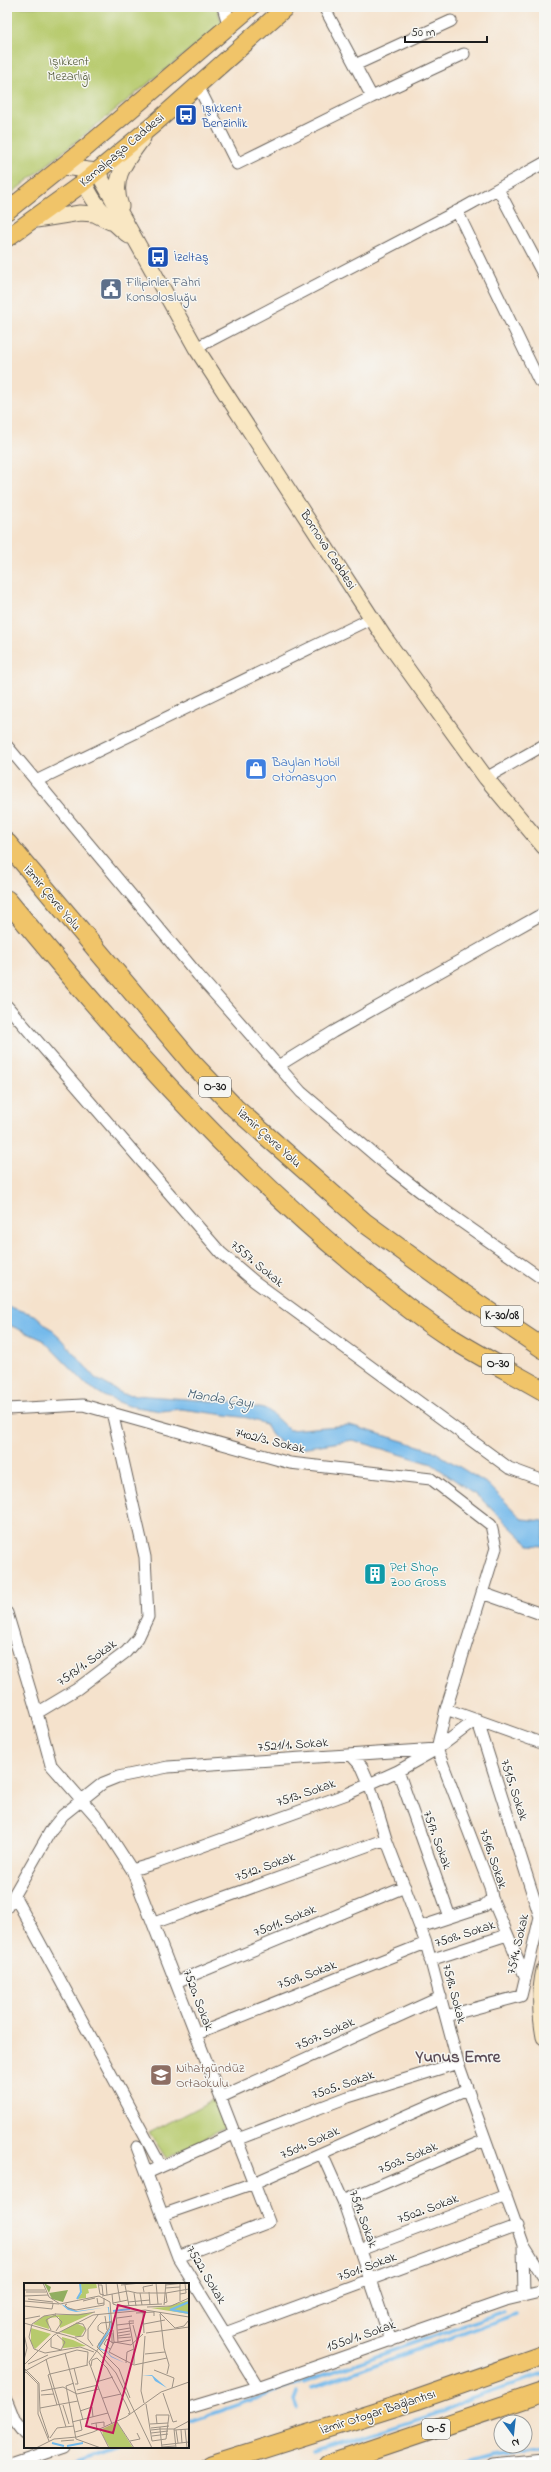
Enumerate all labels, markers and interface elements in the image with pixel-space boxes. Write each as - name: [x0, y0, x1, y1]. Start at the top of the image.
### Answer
- scale bar: [405, 18, 487, 44]
- text: 50 m: [411, 24, 435, 42]
- park label: Işıkkent Mezarlığı: [48, 52, 90, 87]
- place label: Işıkkent Benzinlik: [201, 99, 248, 133]
- bus stop icon: Işıkkent Benzinlik: [173, 102, 199, 128]
- street label: Kemalpaşa Caddesi: [75, 109, 169, 191]
- bus stop icon: İzeltaş: [145, 244, 171, 270]
- place label: İzeltaş: [174, 248, 209, 267]
- place label: Filipinler Fahri Konsolosluğu: [125, 273, 200, 308]
- public building icon: Filipinler Fahri Konsolosluğu: [98, 276, 124, 302]
- street label: Bornova Caddesi: [295, 506, 361, 594]
- place label: Baylan Mobil Otomasyon: [271, 753, 340, 788]
- shop icon: Baylan Mobil Otomasyon: [243, 756, 269, 782]
- street label: İzmir Çevre Yolu: [19, 861, 85, 935]
- road number: O-30: [199, 1077, 231, 1097]
- street label: İzmir Çevre Yolu: [233, 1104, 305, 1172]
- street label: 7557. Sokak: [226, 1236, 288, 1292]
- road number: K-30/08: [481, 1306, 523, 1326]
- road number: O-30: [482, 1354, 514, 1374]
- water label: Manda Çayı: [185, 1383, 255, 1415]
- street label: 7402/3. Sokak: [233, 1423, 307, 1459]
- place label: Pet Shop Zoo Gross: [390, 1558, 447, 1592]
- building icon: Pet Shop Zoo Gross: [362, 1561, 388, 1587]
- street label: 7513/1. Sokak: [53, 1635, 121, 1691]
- street label: 7521/1. Sokak: [257, 1733, 329, 1757]
- street label: 7515. Sokak: [495, 1757, 533, 1823]
- street label: 7513. Sokak: [274, 1774, 338, 1812]
- street label: 7517. Sokak: [418, 1808, 457, 1872]
- street label: 7516. Sokak: [474, 1827, 512, 1892]
- street label: 7512. Sokak: [232, 1847, 298, 1887]
- street label: 75011. Sokak: [251, 1900, 319, 1942]
- street label: 7514. Sokak: [502, 1912, 534, 1976]
- street label: 7508. Sokak: [432, 1915, 498, 1953]
- street label: 7509. Sokak: [275, 1955, 339, 1994]
- street label: 7518. Sokak: [437, 1962, 471, 2026]
- street label: 7520. Sokak: [178, 1967, 218, 2034]
- street label: 7507. Sokak: [292, 2012, 358, 2055]
- district label: Yunus Emre: [415, 2045, 502, 2070]
- place label: Nihatgündüz Ortaokulu: [176, 2059, 245, 2093]
- school or university icon: Nihatgündüz Ortaokulu: [148, 2062, 174, 2088]
- street label: 7505. Sokak: [309, 2065, 377, 2105]
- street label: 7504. Sokak: [277, 2121, 343, 2164]
- street label: 7503. Sokak: [375, 2137, 441, 2179]
- street label: 7519. Sokak: [344, 2188, 382, 2251]
- street label: 7502. Sokak: [395, 2189, 462, 2229]
- street label: 7522. Sokak: [181, 2242, 231, 2308]
- street label: 7501. Sokak: [335, 2247, 399, 2286]
- inset map: [24, 2283, 189, 2448]
- street label: 1550/1. Sokak: [324, 2315, 398, 2357]
- street label: İzmir Otogar Bağlantısı: [318, 2384, 439, 2441]
- north arrow: [493, 2414, 533, 2454]
- road number: O-5: [422, 2419, 450, 2439]
- text: N: [510, 2434, 521, 2451]

